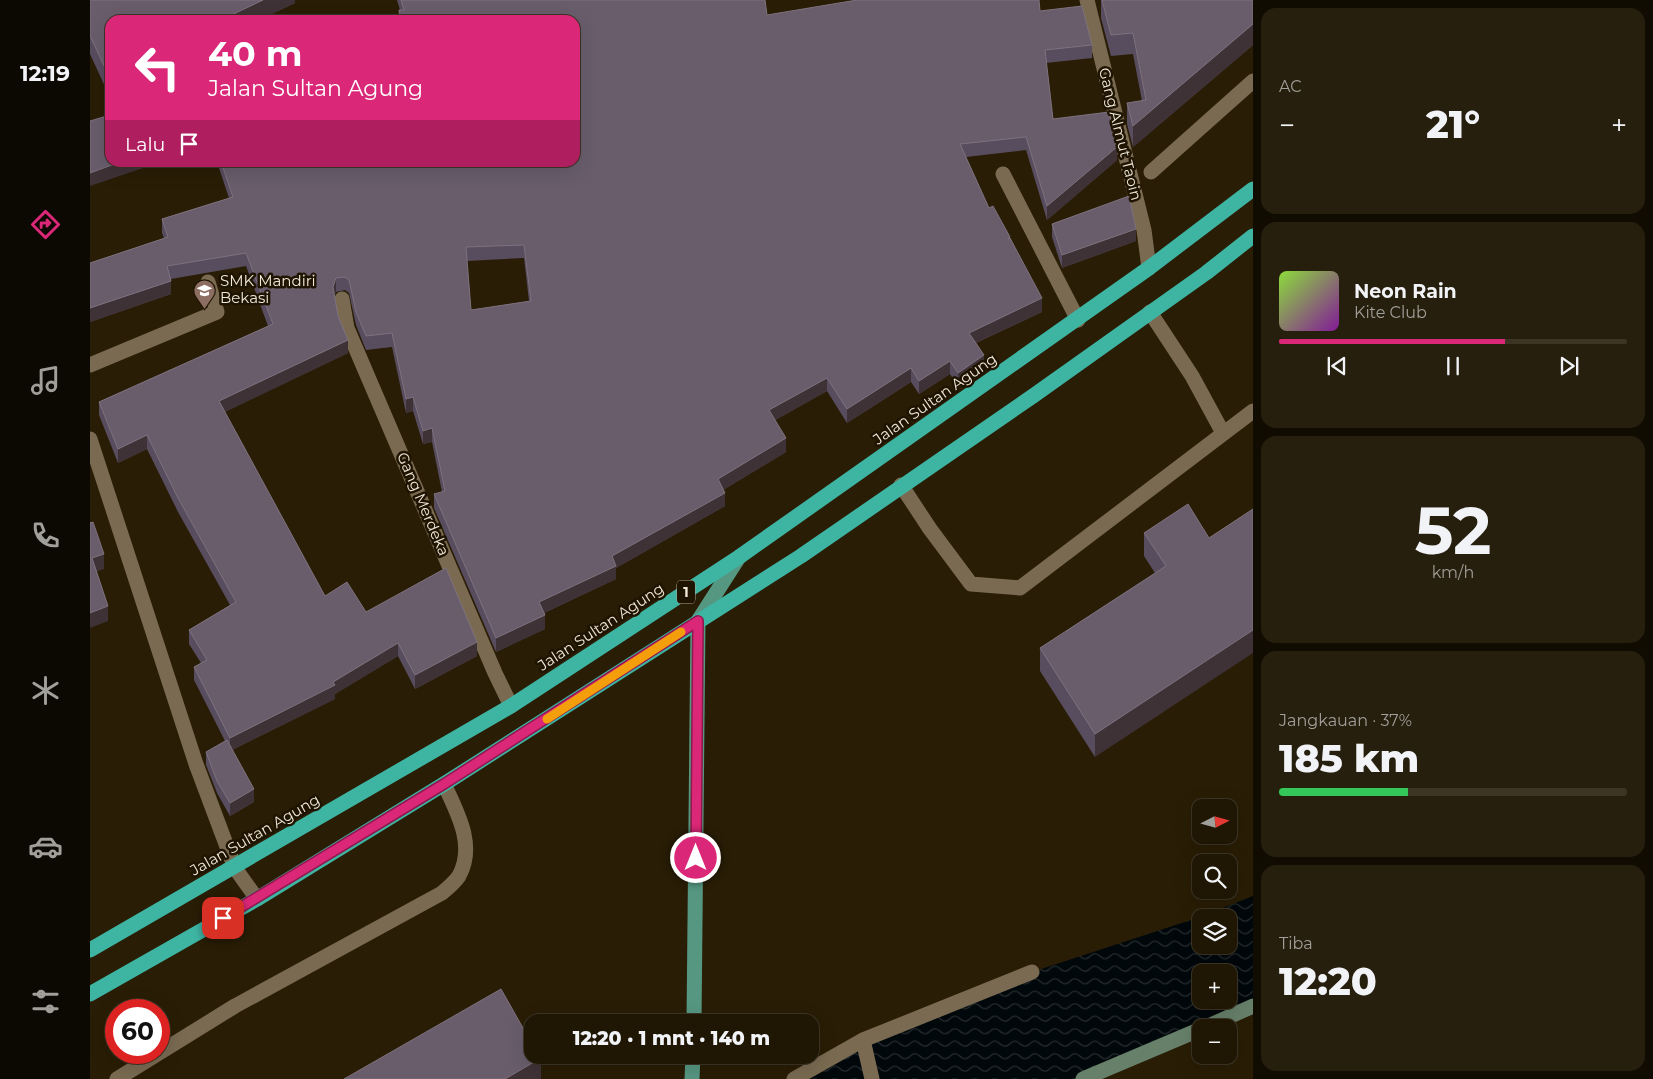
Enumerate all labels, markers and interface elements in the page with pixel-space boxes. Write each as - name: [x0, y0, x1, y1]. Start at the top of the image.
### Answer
- text: 40 m: [208, 32, 303, 75]
- icon: left: [125, 35, 190, 100]
- text: 12:19: [20, 60, 70, 87]
- street label: Gang Almut Taoin: [1095, 66, 1146, 202]
- text: Jalan Sultan Agung: [208, 75, 423, 102]
- text: AC: [1279, 77, 1302, 96]
- text: 21°: [1426, 101, 1480, 148]
- text: −: [1279, 108, 1295, 142]
- text: +: [1611, 108, 1627, 142]
- icon: arrive: [175, 130, 203, 158]
- text: Lalu: [125, 133, 165, 156]
- icon: directions: [28, 207, 63, 242]
- place label: SMK Mandiri Bekasi: [220, 271, 316, 307]
- school or university icon: SMK Mandiri Bekasi: [192, 278, 216, 309]
- text: Neon Rain: [1354, 280, 1457, 303]
- text: Kite Club: [1354, 303, 1427, 322]
- street label: Jalan Sultan Agung: [868, 349, 1000, 449]
- icon: previous: [1323, 352, 1351, 380]
- icon: pause: [1439, 352, 1467, 380]
- icon: next: [1555, 352, 1583, 380]
- icon: music: [28, 363, 63, 398]
- street label: Gang Merdeka: [393, 449, 454, 559]
- text: 52: [1415, 491, 1491, 570]
- icon: phone: [28, 518, 63, 553]
- text: km/h: [1432, 563, 1474, 582]
- street label: Jalan Sultan Agung: [533, 579, 667, 675]
- road number: 1: [677, 580, 695, 604]
- icon: climate: [28, 673, 63, 708]
- text: Jangkauan · 37%: [1279, 711, 1412, 730]
- text: 185 km: [1279, 735, 1419, 782]
- street label: Jalan Sultan Agung: [186, 790, 323, 880]
- north arrow: [1192, 799, 1238, 844]
- map controls: [1192, 799, 1237, 1064]
- icon: car: [28, 829, 63, 864]
- position arrow: [669, 831, 721, 883]
- button: search: [1192, 854, 1237, 899]
- pin: [202, 897, 244, 939]
- icon: arrive: [209, 904, 237, 932]
- button: layers: [1192, 909, 1237, 954]
- text: Tiba: [1279, 934, 1313, 953]
- text: 12:20: [1279, 958, 1377, 1005]
- button: +: [1192, 964, 1237, 1009]
- icon: filters: [28, 984, 63, 1019]
- speed limit sign: 60: [105, 999, 170, 1064]
- button: −: [1192, 1019, 1237, 1064]
- text: 12:20 · 1 mnt · 140 m: [573, 1027, 770, 1050]

